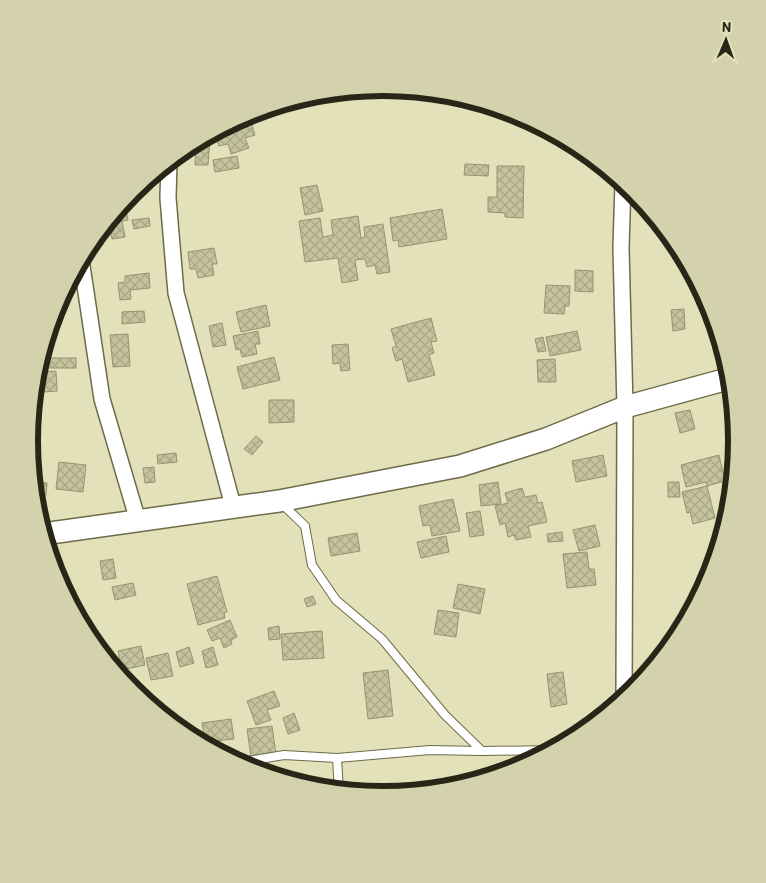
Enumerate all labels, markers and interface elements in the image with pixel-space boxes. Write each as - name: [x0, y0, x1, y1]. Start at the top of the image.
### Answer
- north arrow: [701, 15, 751, 65]
- text: N: [722, 18, 731, 35]

